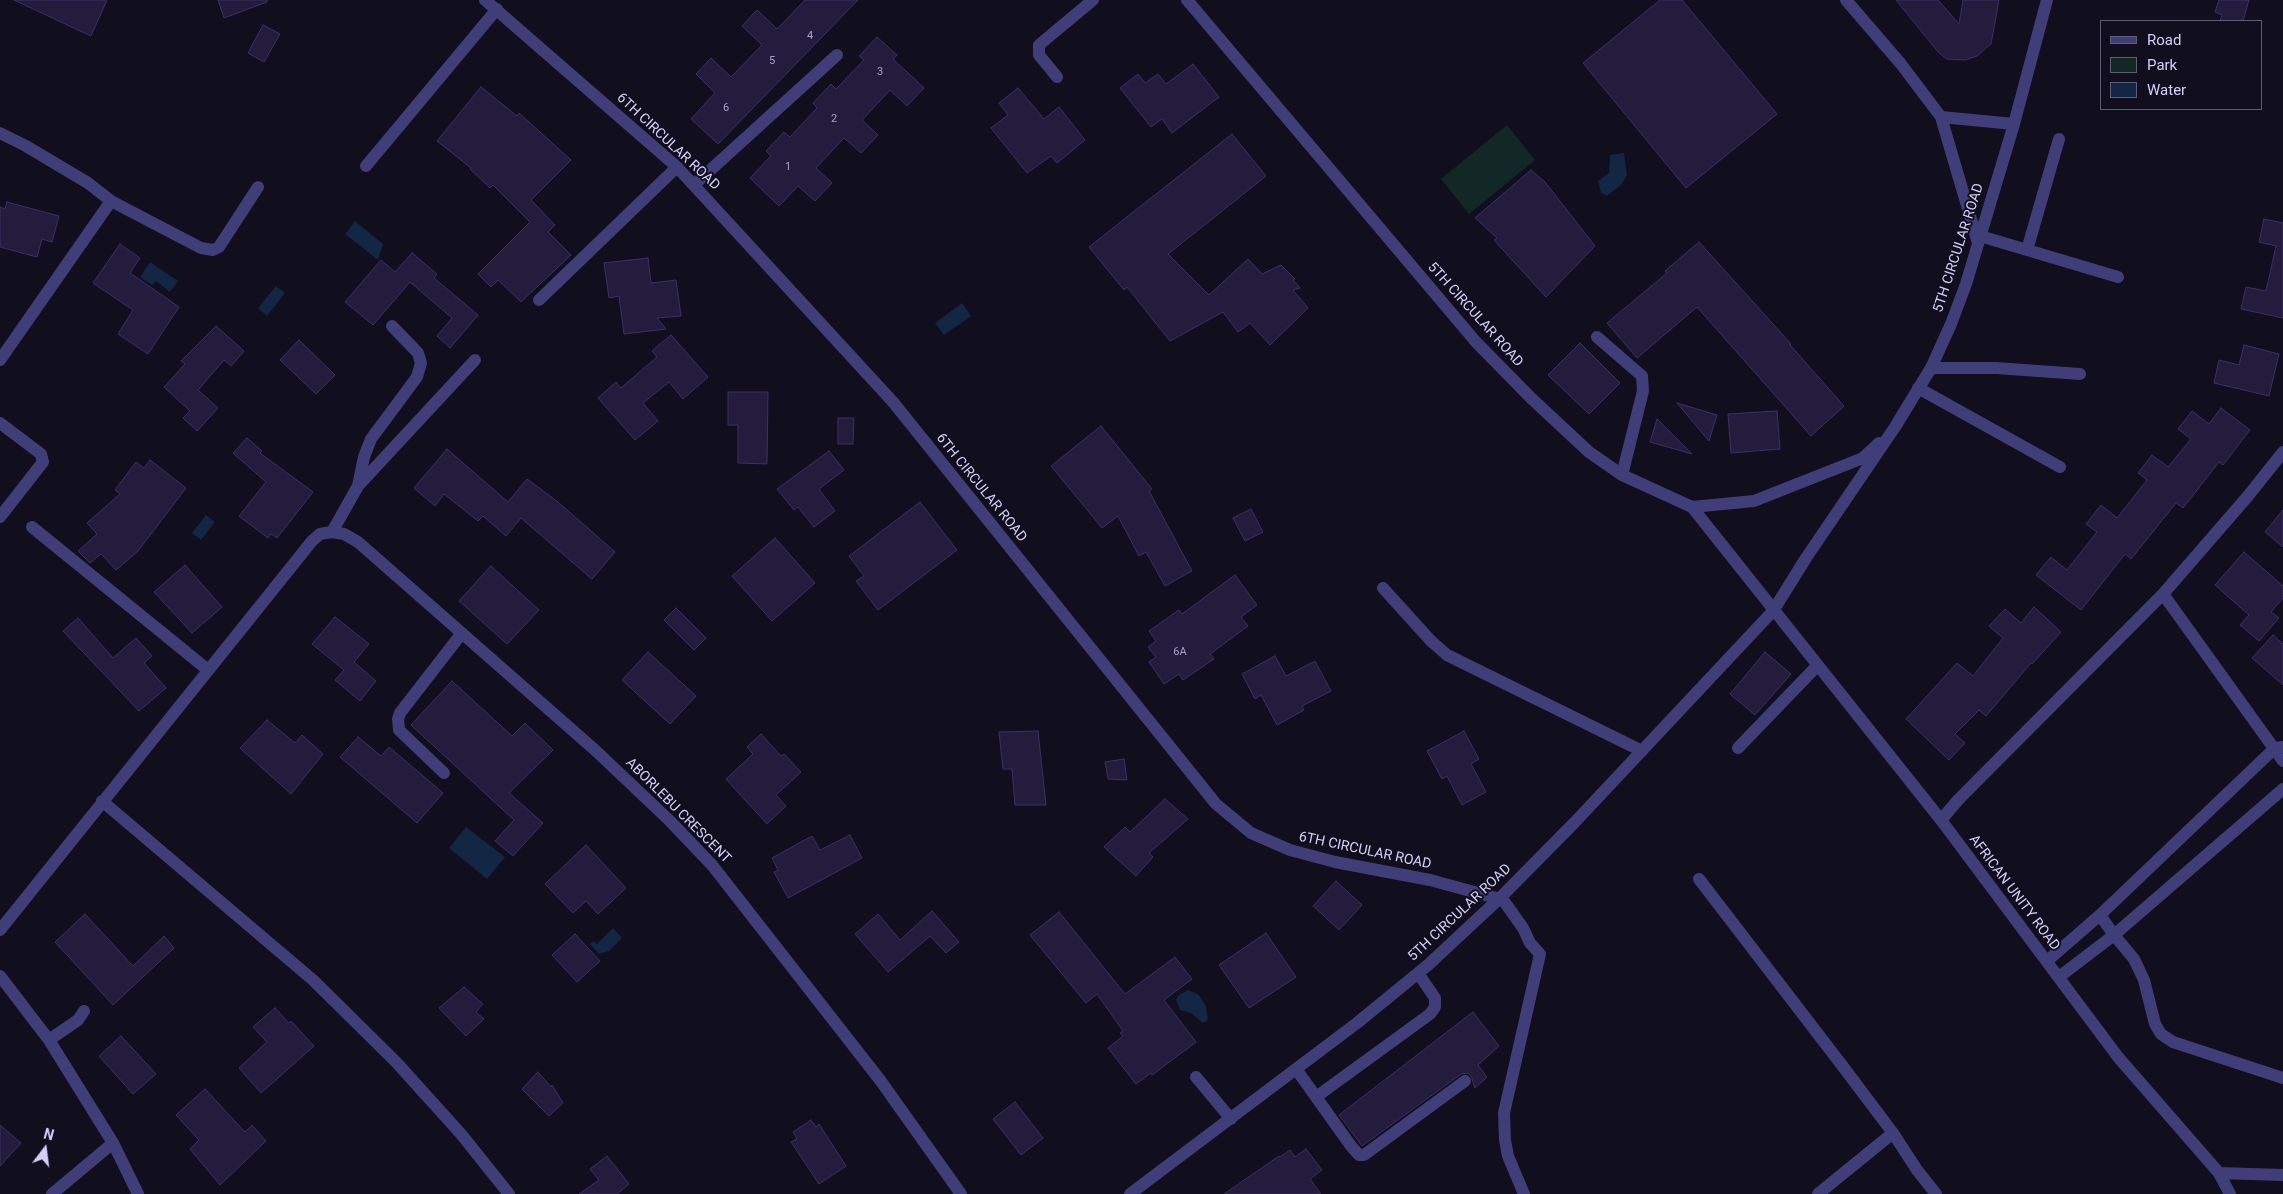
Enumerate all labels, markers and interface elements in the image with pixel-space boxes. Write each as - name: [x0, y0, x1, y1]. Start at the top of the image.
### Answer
- legend: [2100, 20, 2263, 110]
- house number: 4: [807, 29, 813, 43]
- text: Road: [2147, 31, 2181, 49]
- house number: 5: [769, 54, 775, 68]
- text: Park: [2147, 56, 2177, 74]
- house number: 3: [877, 65, 883, 79]
- text: Water: [2147, 81, 2186, 99]
- street label: 6TH CIRCULAR ROAD: [613, 90, 723, 194]
- house number: 6: [723, 101, 729, 115]
- house number: 2: [831, 112, 837, 126]
- house number: 1: [785, 160, 791, 174]
- street label: 5TH CIRCULAR ROAD: [1930, 181, 1988, 315]
- street label: 5TH CIRCULAR ROAD: [1424, 259, 1526, 371]
- street label: 6TH CIRCULAR ROAD: [932, 430, 1030, 546]
- house number: 6A: [1173, 645, 1187, 659]
- street label: ABORLEBU CRESCENT: [622, 755, 734, 867]
- street label: 6TH CIRCULAR ROAD: [1297, 829, 1433, 873]
- street label: AFRICAN UNITY ROAD: [1965, 832, 2063, 954]
- street label: 5TH CIRCULAR ROAD: [1405, 861, 1515, 965]
- north arrow: [20, 1124, 70, 1174]
- text: N: [42, 1126, 56, 1144]

